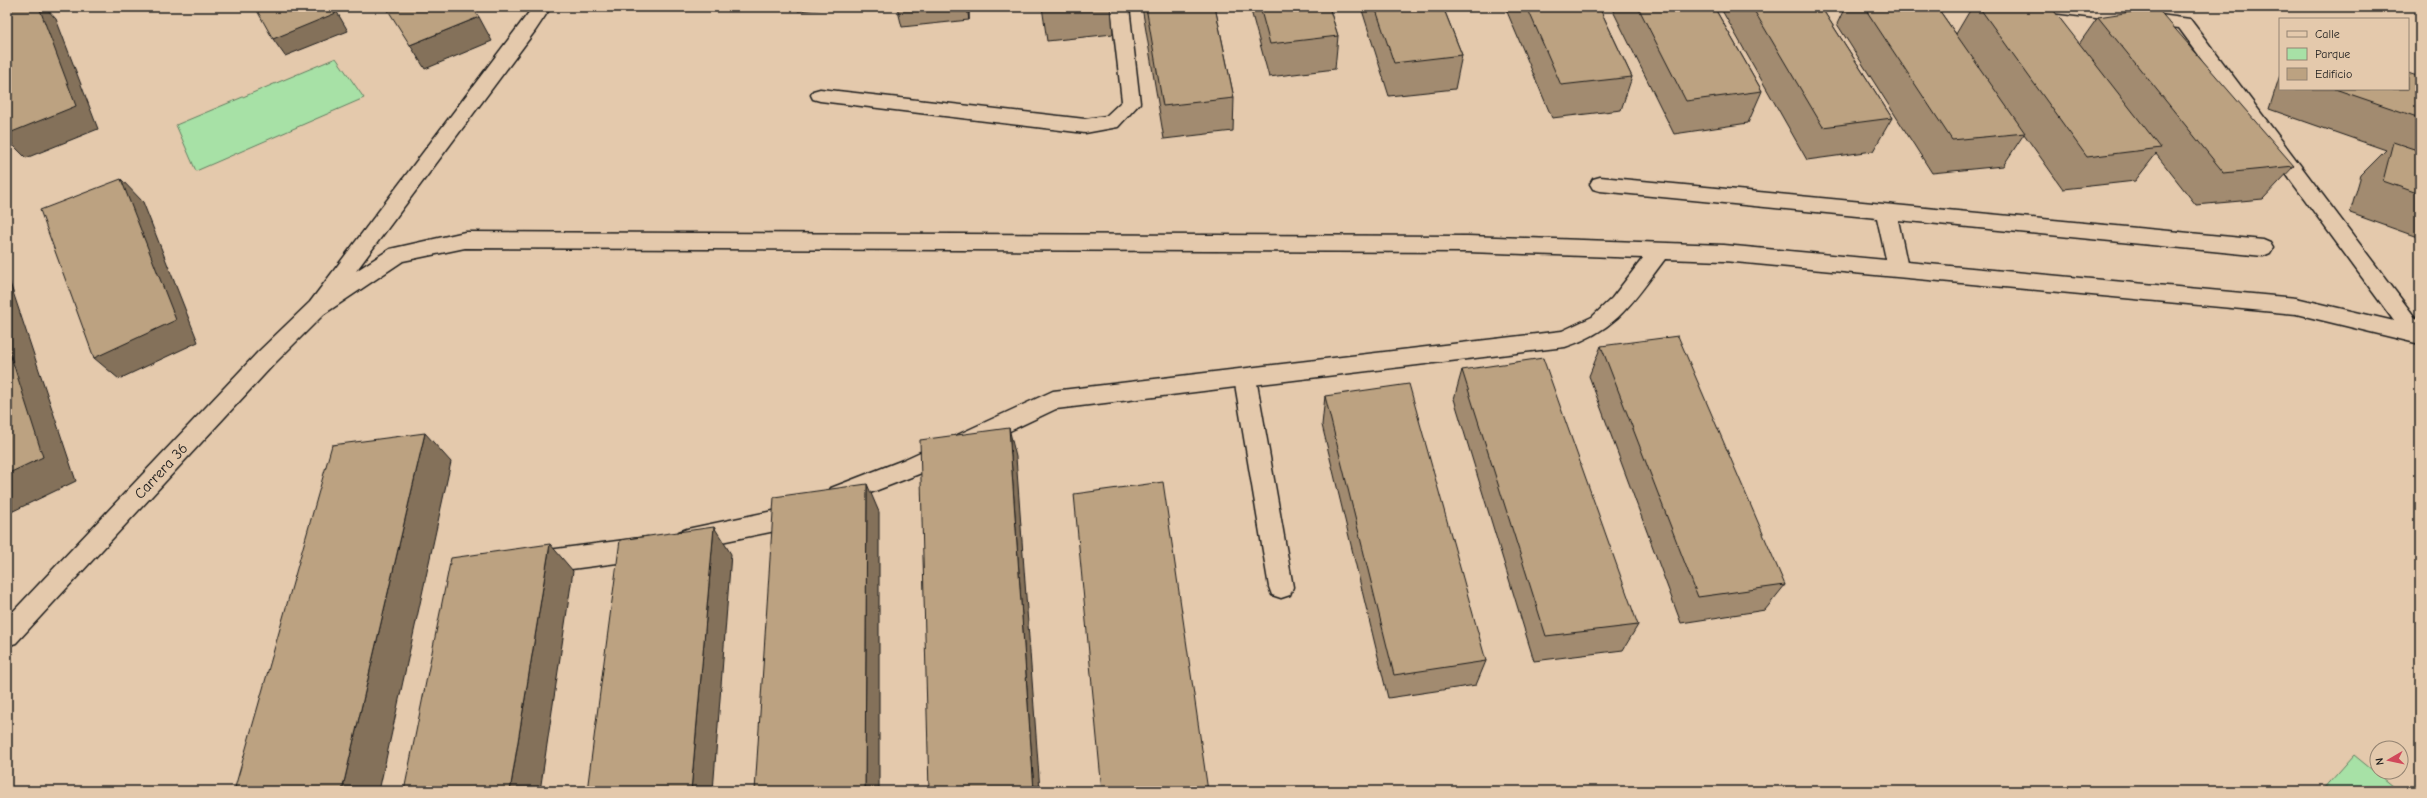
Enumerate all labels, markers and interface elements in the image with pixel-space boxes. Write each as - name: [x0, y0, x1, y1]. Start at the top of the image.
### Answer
- legend: [2279, 18, 2409, 90]
- text: Calle: [2315, 27, 2340, 41]
- text: Parque: [2315, 47, 2350, 61]
- text: Edificio: [2315, 67, 2352, 81]
- street label: Carrera 36: [130, 439, 192, 503]
- north arrow: [2369, 740, 2409, 780]
- text: N: [2373, 757, 2387, 766]

